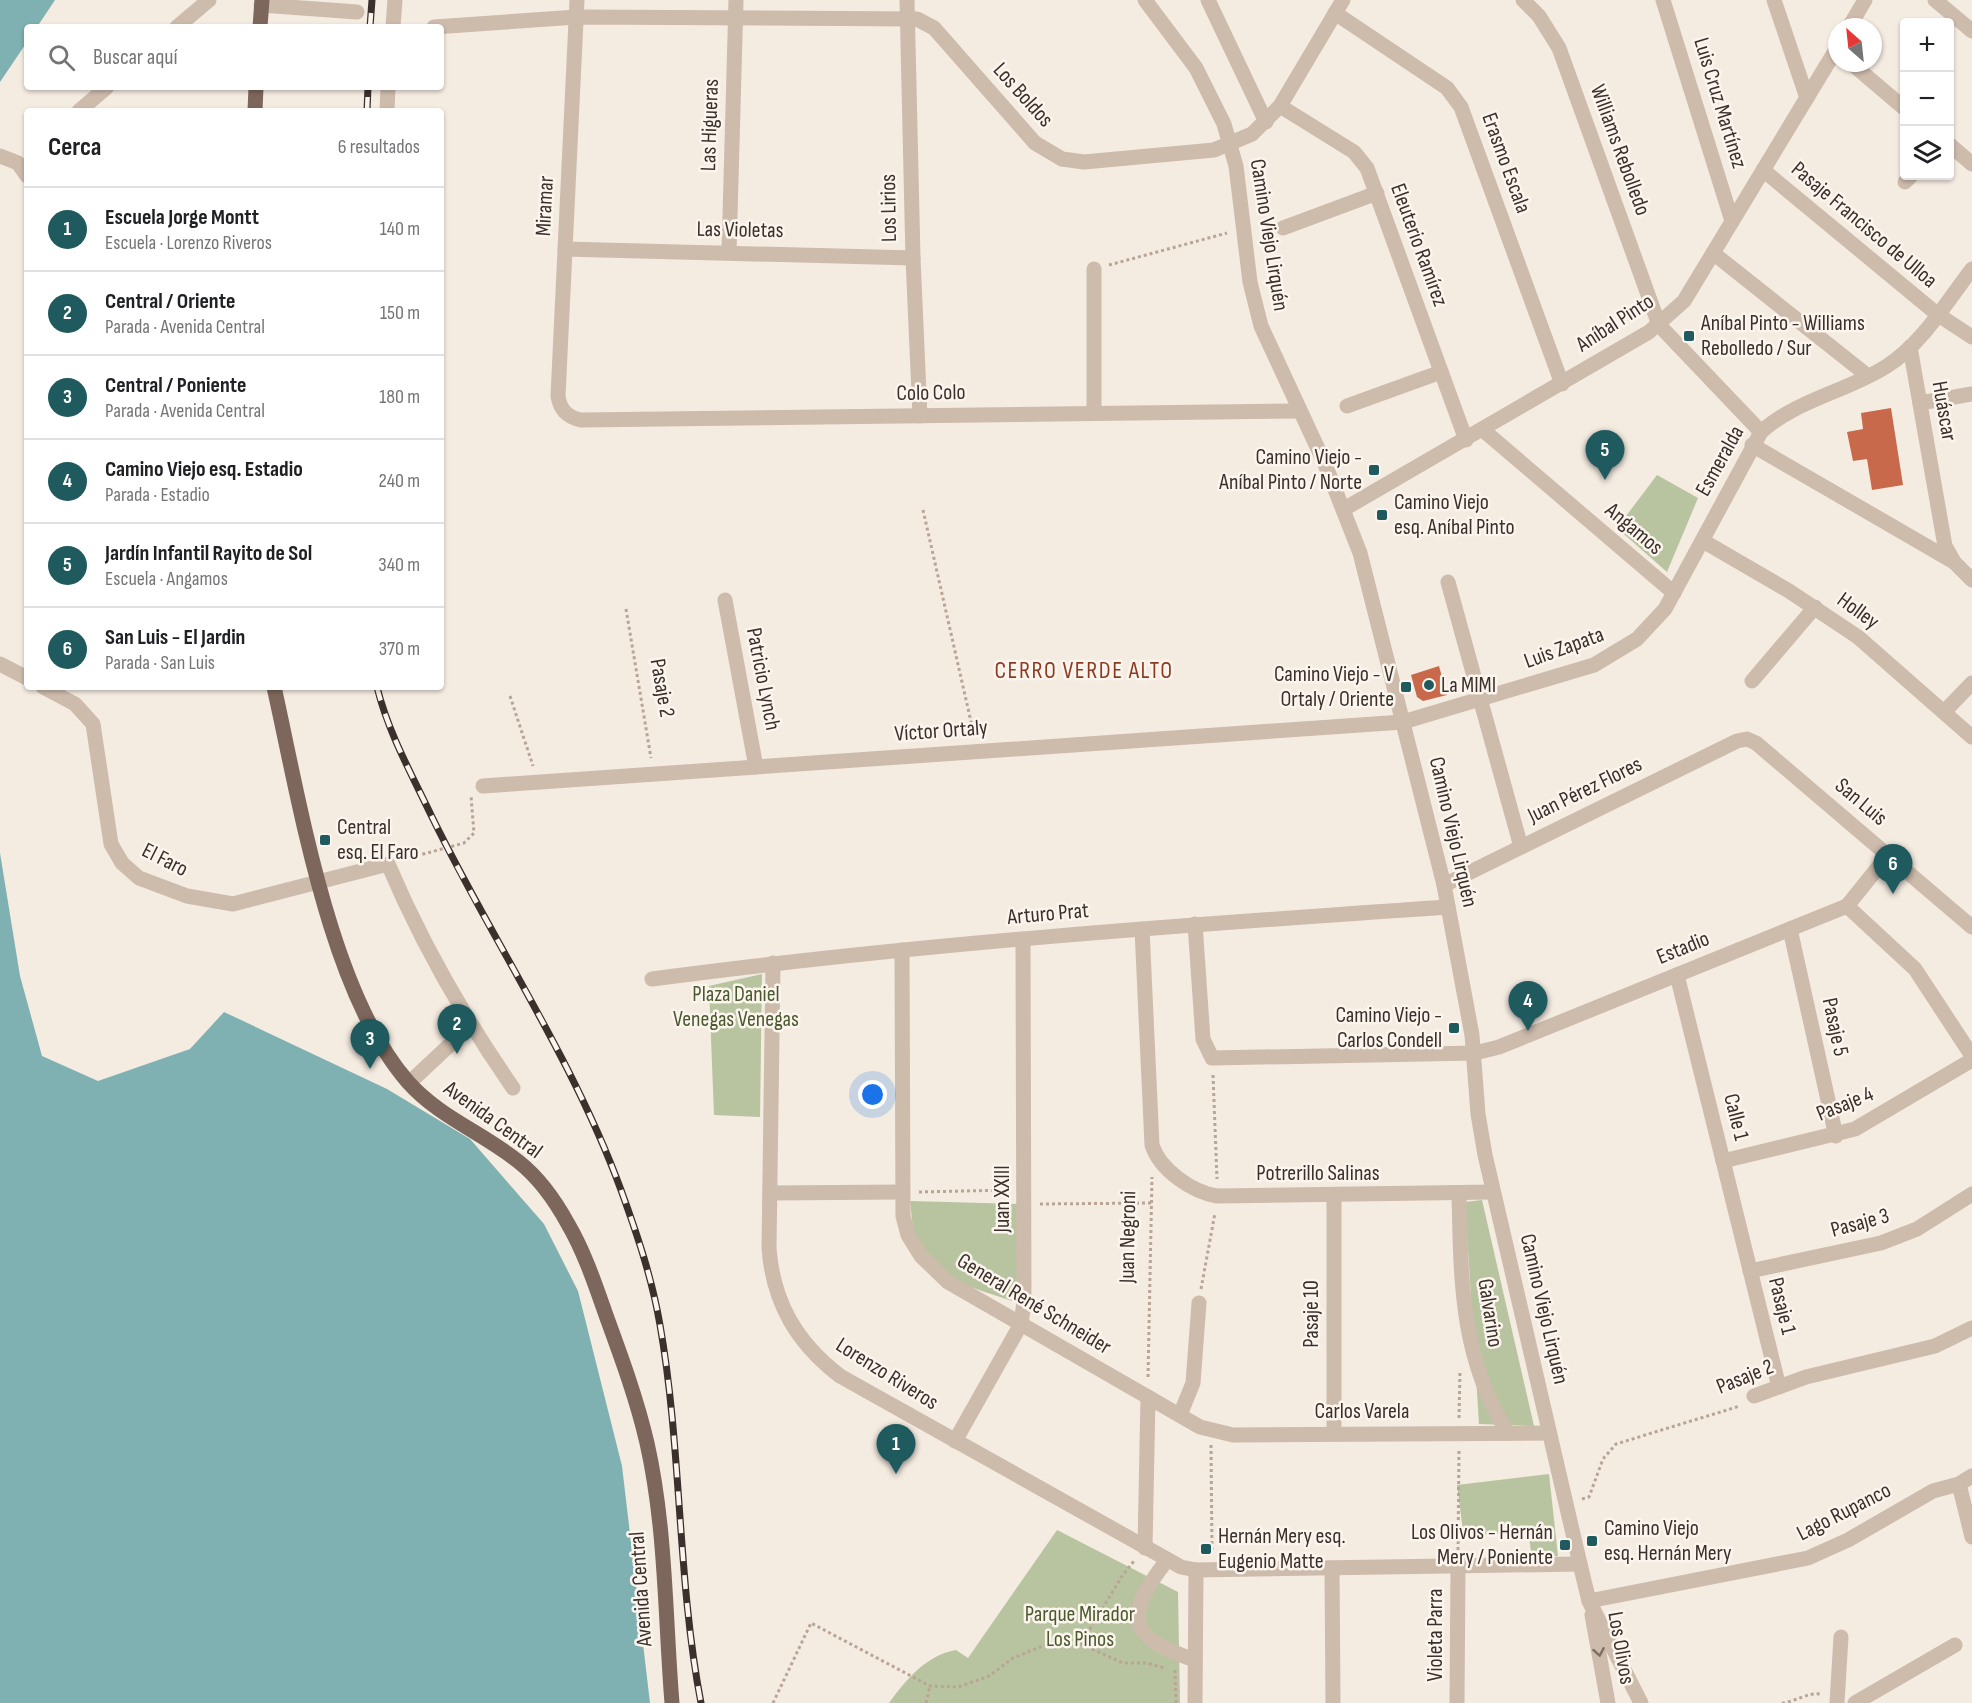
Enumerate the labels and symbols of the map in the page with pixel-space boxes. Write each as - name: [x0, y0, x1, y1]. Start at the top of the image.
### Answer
- north arrow: [1828, 18, 1882, 72]
- street label: Luis Cruz Martínez: [1687, 34, 1753, 172]
- street label: Los Boldos: [987, 57, 1059, 133]
- street label: Las Higueras: [695, 78, 725, 172]
- street label: Williams Rebolledo: [1584, 81, 1656, 219]
- street label: Erasmo Escala: [1475, 109, 1537, 217]
- street label: Pasaje Francisco de Ulloa: [1785, 156, 1943, 294]
- street label: Camino Viejo Lirquén: [1244, 157, 1294, 313]
- street label: Los Lirios: [875, 174, 903, 242]
- street label: Miramar: [530, 175, 560, 237]
- street label: Eleuterio Ramírez: [1384, 180, 1454, 310]
- street label: Las Violetas: [696, 216, 784, 244]
- street label: Aníbal Pinto: [1570, 288, 1659, 359]
- place label: Aníbal Pinto - Williams Rebolledo / Sur: [1700, 310, 1865, 362]
- marker: Aníbal Pinto - Williams Rebolledo / Sur: [1682, 329, 1696, 343]
- street label: Colo Colo: [896, 379, 966, 407]
- street label: Huáscar: [1925, 379, 1963, 443]
- street label: Esmeralda: [1690, 421, 1750, 501]
- pin: 5: [1586, 430, 1624, 480]
- place label: Camino Viejo - Aníbal Pinto / Norte: [1218, 444, 1362, 496]
- marker: Camino Viejo - Aníbal Pinto / Norte: [1367, 463, 1381, 477]
- place label: Camino Viejo esq. Aníbal Pinto: [1394, 489, 1515, 541]
- street label: Angamos: [1599, 496, 1669, 561]
- marker: Camino Viejo esq. Aníbal Pinto: [1375, 508, 1389, 522]
- street label: Holley: [1832, 587, 1885, 636]
- street label: Luis Zapata: [1520, 621, 1608, 675]
- street label: Patricio Lynch: [740, 625, 786, 733]
- district label: CERRO VERDE ALTO: [994, 656, 1174, 685]
- street label: Pasaje 2: [644, 657, 680, 719]
- place label: Camino Viejo - V Ortaly / Oriente: [1274, 661, 1394, 713]
- place label: La MIMI: [1441, 672, 1496, 699]
- marker: La MIMI: [1422, 678, 1436, 692]
- marker: Camino Viejo - V Ortaly / Oriente: [1399, 680, 1413, 694]
- street label: Víctor Ortaly: [894, 714, 989, 748]
- street label: Juan Pérez Flores: [1523, 751, 1647, 830]
- street label: Camino Viejo Lirquén: [1423, 754, 1483, 910]
- street label: San Luis: [1829, 772, 1893, 832]
- place label: Central esq. El Faro: [337, 814, 419, 866]
- marker: Central esq. El Faro: [318, 833, 332, 847]
- street label: El Faro: [137, 837, 193, 883]
- pin: 6: [1874, 844, 1912, 894]
- street label: Arturo Prat: [1005, 897, 1090, 931]
- street label: Estadio: [1653, 925, 1713, 971]
- park label: Plaza Daniel Venegas Venegas: [673, 981, 799, 1033]
- pin: 4: [1508, 982, 1547, 1031]
- street label: Pasaje 5: [1816, 995, 1854, 1059]
- place label: Camino Viejo - Carlos Condell: [1335, 1002, 1442, 1054]
- pin: 2: [438, 1004, 476, 1054]
- pin: 3: [350, 1020, 389, 1069]
- marker: Camino Viejo - Carlos Condell: [1447, 1021, 1461, 1035]
- street label: Avenida Central: [438, 1075, 547, 1165]
- your location: [858, 1080, 887, 1109]
- street label: Pasaje 4: [1812, 1080, 1878, 1128]
- street label: Calle 1: [1717, 1091, 1755, 1143]
- street label: Potrerillo Salinas: [1256, 1160, 1380, 1187]
- street label: Juan XXIII: [989, 1165, 1016, 1234]
- street label: Juan Negroni: [1114, 1190, 1142, 1285]
- street label: Pasaje 3: [1828, 1202, 1892, 1244]
- street label: Camino Viejo Lirquén: [1514, 1231, 1574, 1387]
- street label: General René Schneider: [952, 1247, 1116, 1361]
- street label: Pasaje 1: [1762, 1275, 1802, 1338]
- street label: Galvarino: [1471, 1277, 1509, 1349]
- street label: Pasaje 10: [1298, 1280, 1325, 1348]
- street label: Lorenzo Riveros: [831, 1332, 943, 1416]
- street label: Pasaje 2: [1713, 1353, 1777, 1401]
- street label: Carlos Varela: [1315, 1398, 1409, 1425]
- pin: 1: [876, 1424, 916, 1474]
- street label: Lago Rupanco: [1792, 1477, 1896, 1547]
- place label: Camino Viejo esq. Hernán Mery: [1604, 1515, 1732, 1567]
- place label: Los Olivos - Hernán Mery / Poniente: [1411, 1519, 1553, 1571]
- place label: Hernán Mery esq. Eugenio Matte: [1218, 1523, 1346, 1575]
- street label: Avenida Central: [624, 1531, 659, 1648]
- marker: Camino Viejo esq. Hernán Mery: [1585, 1534, 1599, 1548]
- marker: Los Olivos - Hernán Mery / Poniente: [1558, 1538, 1572, 1552]
- marker: Hernán Mery esq. Eugenio Matte: [1199, 1542, 1213, 1556]
- street label: Violeta Parra: [1422, 1589, 1449, 1681]
- park label: Parque Mirador Los Pinos: [1025, 1601, 1135, 1653]
- street label: Los Olivos: [1601, 1610, 1641, 1687]
- one-way arrow: [1592, 1647, 1604, 1656]

